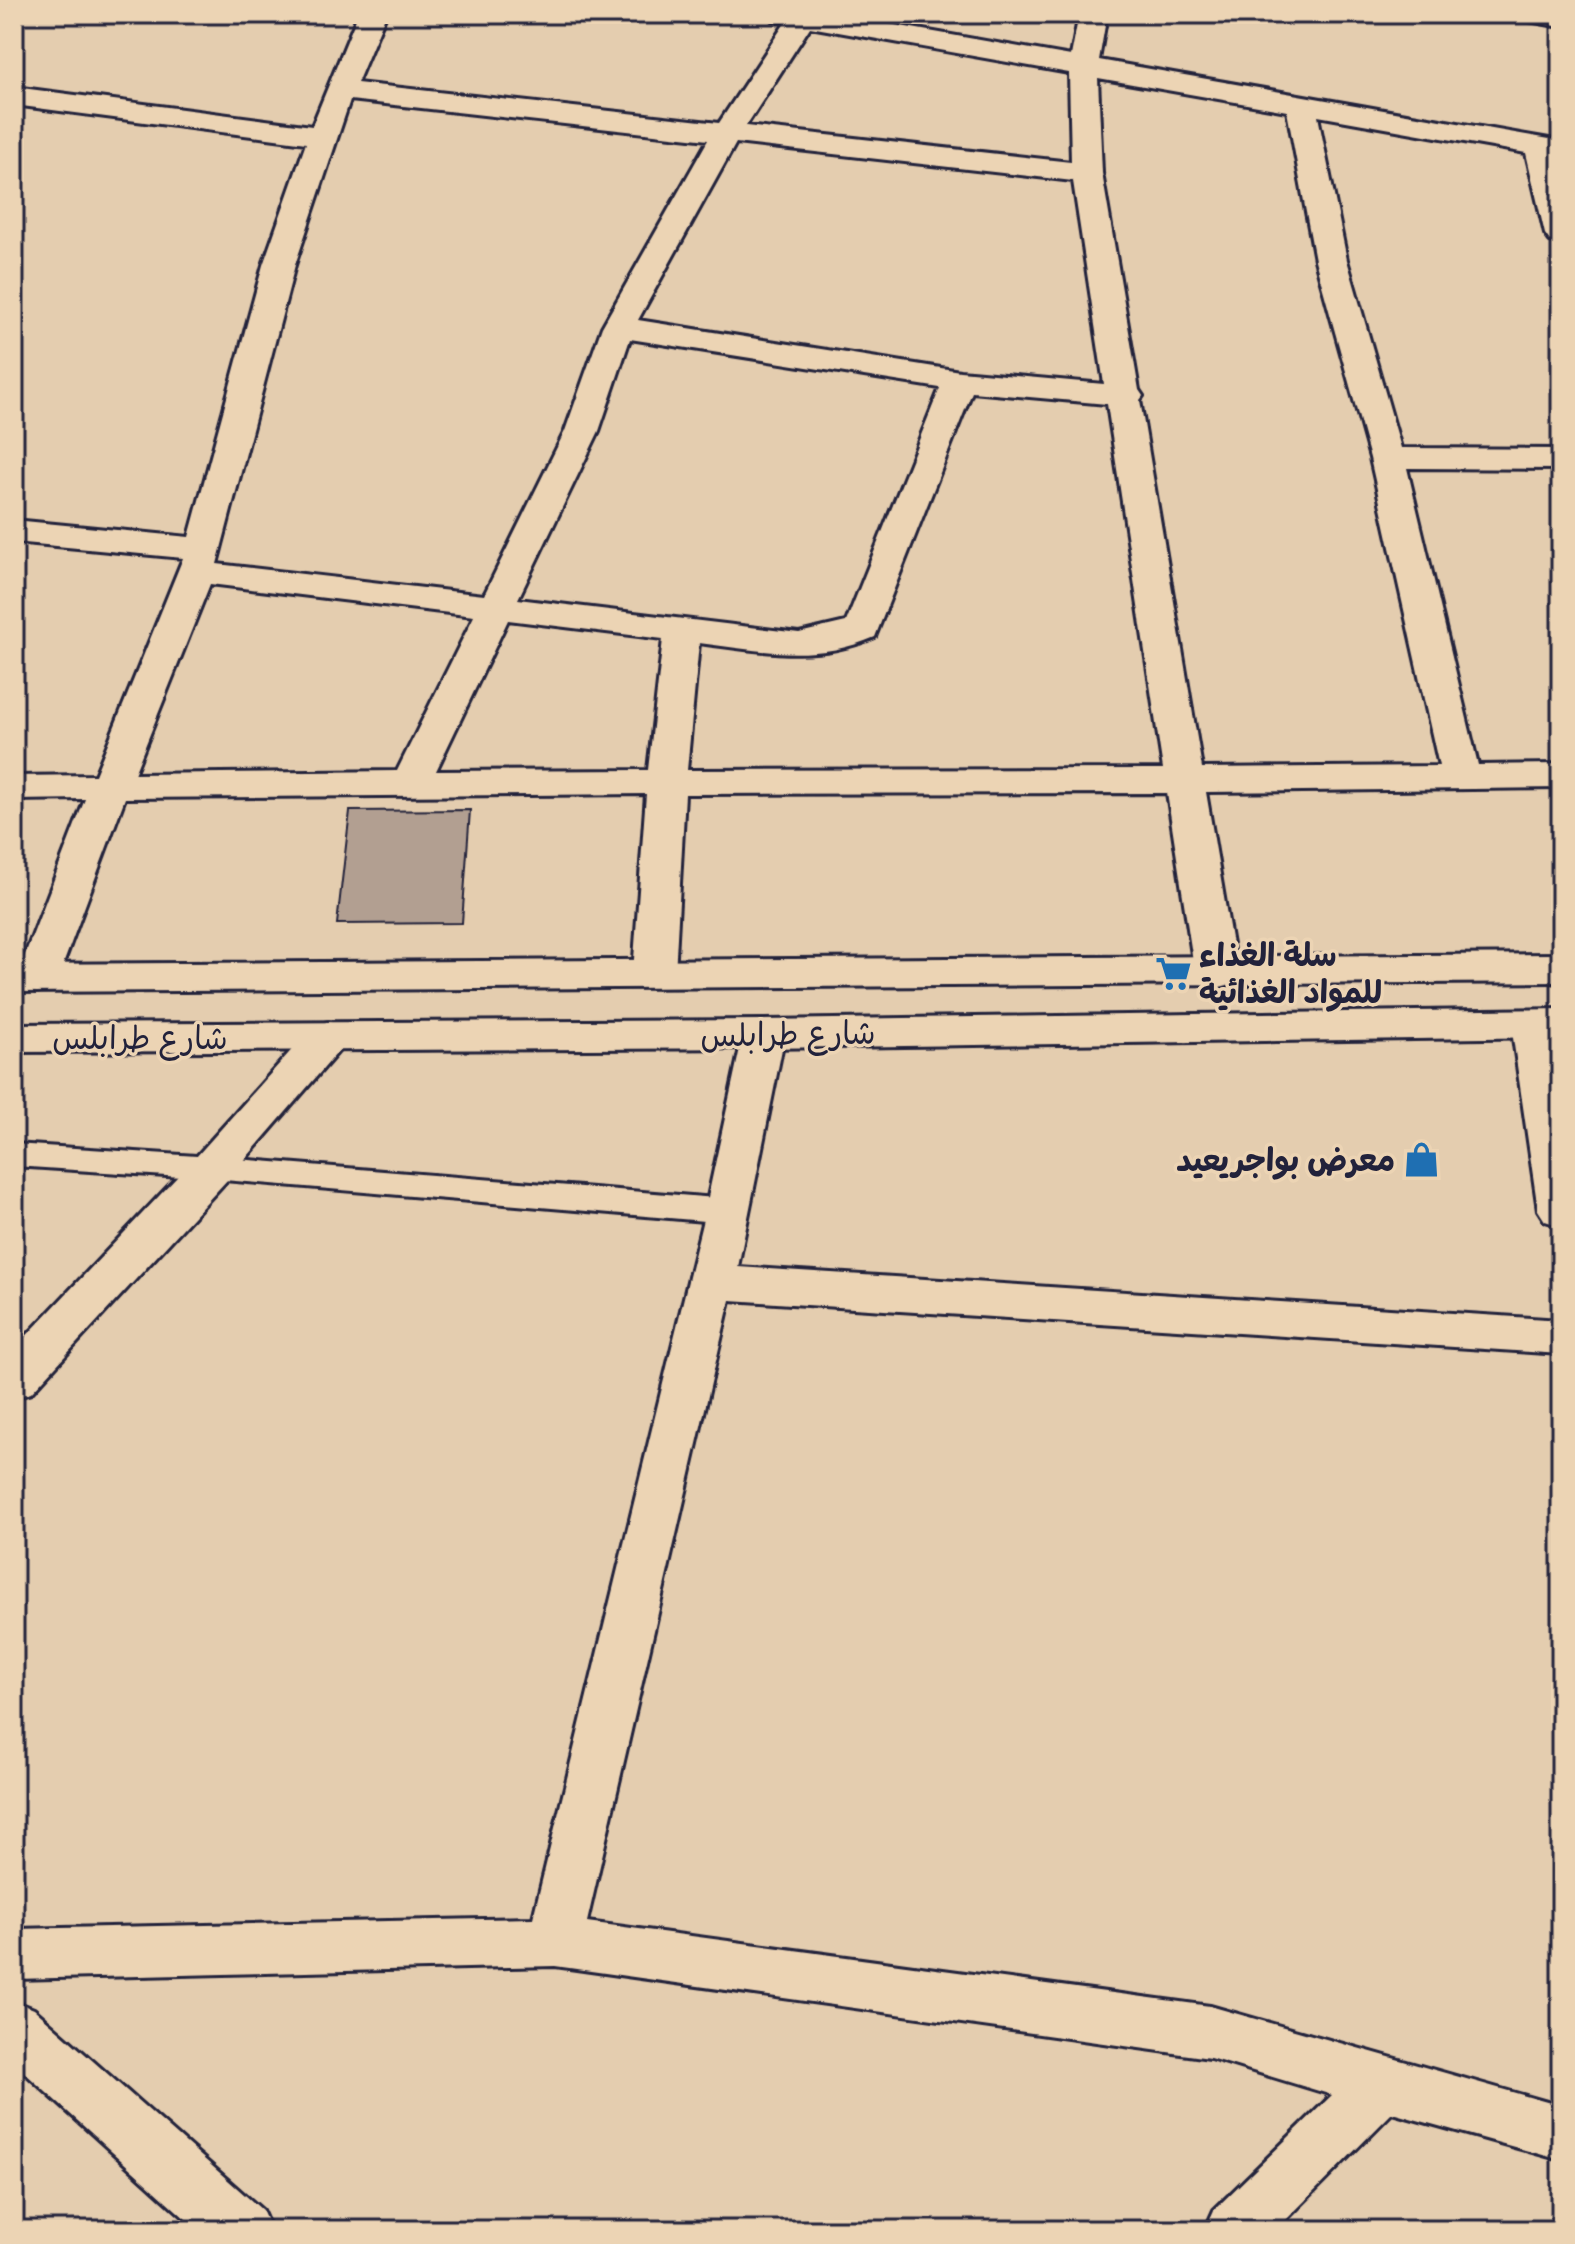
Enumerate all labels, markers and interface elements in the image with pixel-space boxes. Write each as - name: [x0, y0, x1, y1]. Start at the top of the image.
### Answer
- place label: سلة الغذاء للمواد الغذائية: [1199, 935, 1382, 1019]
- supermarket icon: سلة الغذاء للمواد الغذائية: [1154, 954, 1192, 992]
- street label: شارع طرابلس: [700, 1012, 876, 1063]
- street label: شارع طرابلس: [52, 1018, 228, 1065]
- place label: معرض بواجريعيد: [1176, 1140, 1395, 1187]
- shop icon: معرض بواجريعيد: [1402, 1141, 1440, 1179]

